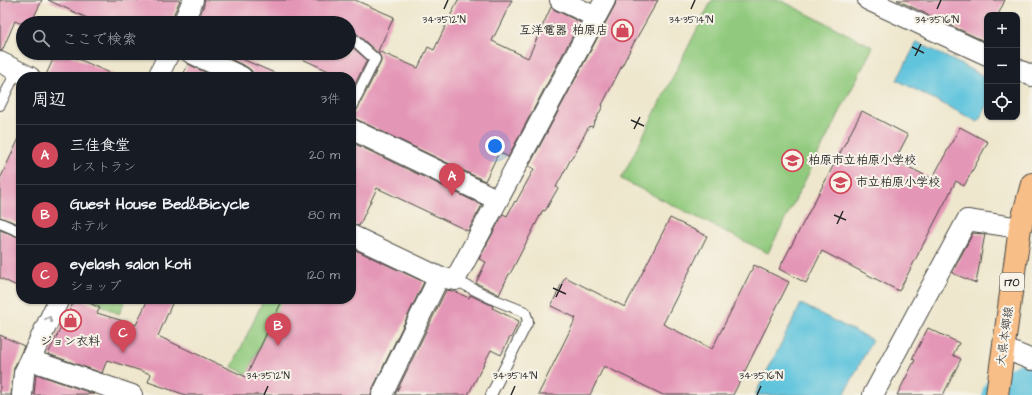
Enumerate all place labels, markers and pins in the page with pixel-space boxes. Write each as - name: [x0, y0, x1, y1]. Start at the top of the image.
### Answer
- shop icon: 互洋電器 柏原店: [610, 17, 636, 43]
- place label: 互洋電器 柏原店: [519, 22, 608, 39]
- school or university icon: 柏原市立柏原小学校: [780, 147, 806, 173]
- place label: 柏原市立柏原小学校: [808, 152, 916, 169]
- pin: A: [439, 163, 465, 196]
- school or university icon: 市立柏原小学校: [827, 169, 853, 195]
- place label: 市立柏原小学校: [856, 174, 940, 191]
- shop icon: ジョン衣料: [57, 307, 83, 333]
- pin: B: [265, 313, 291, 346]
- pin: C: [110, 320, 136, 353]
- place label: ジョン衣料: [40, 333, 101, 350]

